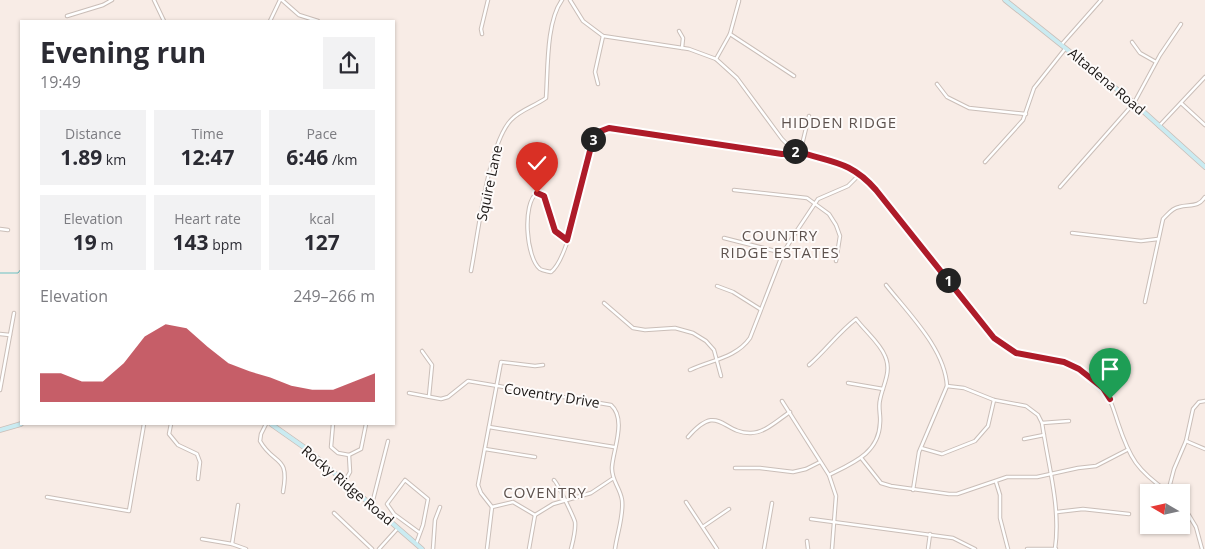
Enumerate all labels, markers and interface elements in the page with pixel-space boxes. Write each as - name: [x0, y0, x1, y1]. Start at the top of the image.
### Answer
- text: Evening run: [40, 33, 206, 71]
- button: share: [323, 37, 375, 89]
- street label: Altadena Road: [1065, 43, 1149, 119]
- text: 19:49: [40, 71, 81, 93]
- district label: HIDDEN RIDGE: [781, 112, 897, 132]
- text: Distance: [65, 124, 121, 143]
- text: Time: [191, 124, 224, 143]
- text: Pace: [306, 124, 337, 143]
- pin: 3: [580, 126, 606, 152]
- text: 3: [589, 130, 598, 149]
- pin: 2: [782, 138, 808, 164]
- pin: [516, 142, 558, 193]
- text: 2: [791, 142, 800, 161]
- text: 1.89: [60, 143, 102, 171]
- text: 12:47: [180, 143, 235, 171]
- text: 6:46: [286, 143, 328, 171]
- street label: Squire Lane: [472, 143, 506, 223]
- icon: check: [523, 149, 551, 177]
- text: km: [102, 150, 126, 169]
- text: /km: [328, 150, 357, 169]
- text: Elevation: [63, 209, 123, 228]
- text: Heart rate: [174, 209, 241, 228]
- text: kcal: [309, 209, 335, 228]
- district label: COUNTRY RIDGE ESTATES: [720, 225, 840, 262]
- text: 19: [73, 228, 97, 256]
- text: 143: [173, 228, 209, 256]
- text: 127: [304, 228, 340, 256]
- text: m: [97, 235, 113, 254]
- text: bpm: [209, 235, 242, 254]
- pin: 1: [936, 268, 960, 292]
- text: 1: [944, 271, 953, 290]
- text: Elevation: [40, 285, 108, 307]
- text: 249–266 m: [293, 285, 375, 307]
- pin: [1089, 348, 1131, 399]
- icon: arrive: [1096, 355, 1124, 383]
- street label: Coventry Drive: [503, 378, 601, 412]
- street label: Rocky Ridge Road: [298, 441, 398, 529]
- district label: COVENTRY: [503, 482, 587, 502]
- north arrow: [1140, 484, 1190, 534]
- map controls: [1140, 484, 1190, 534]

